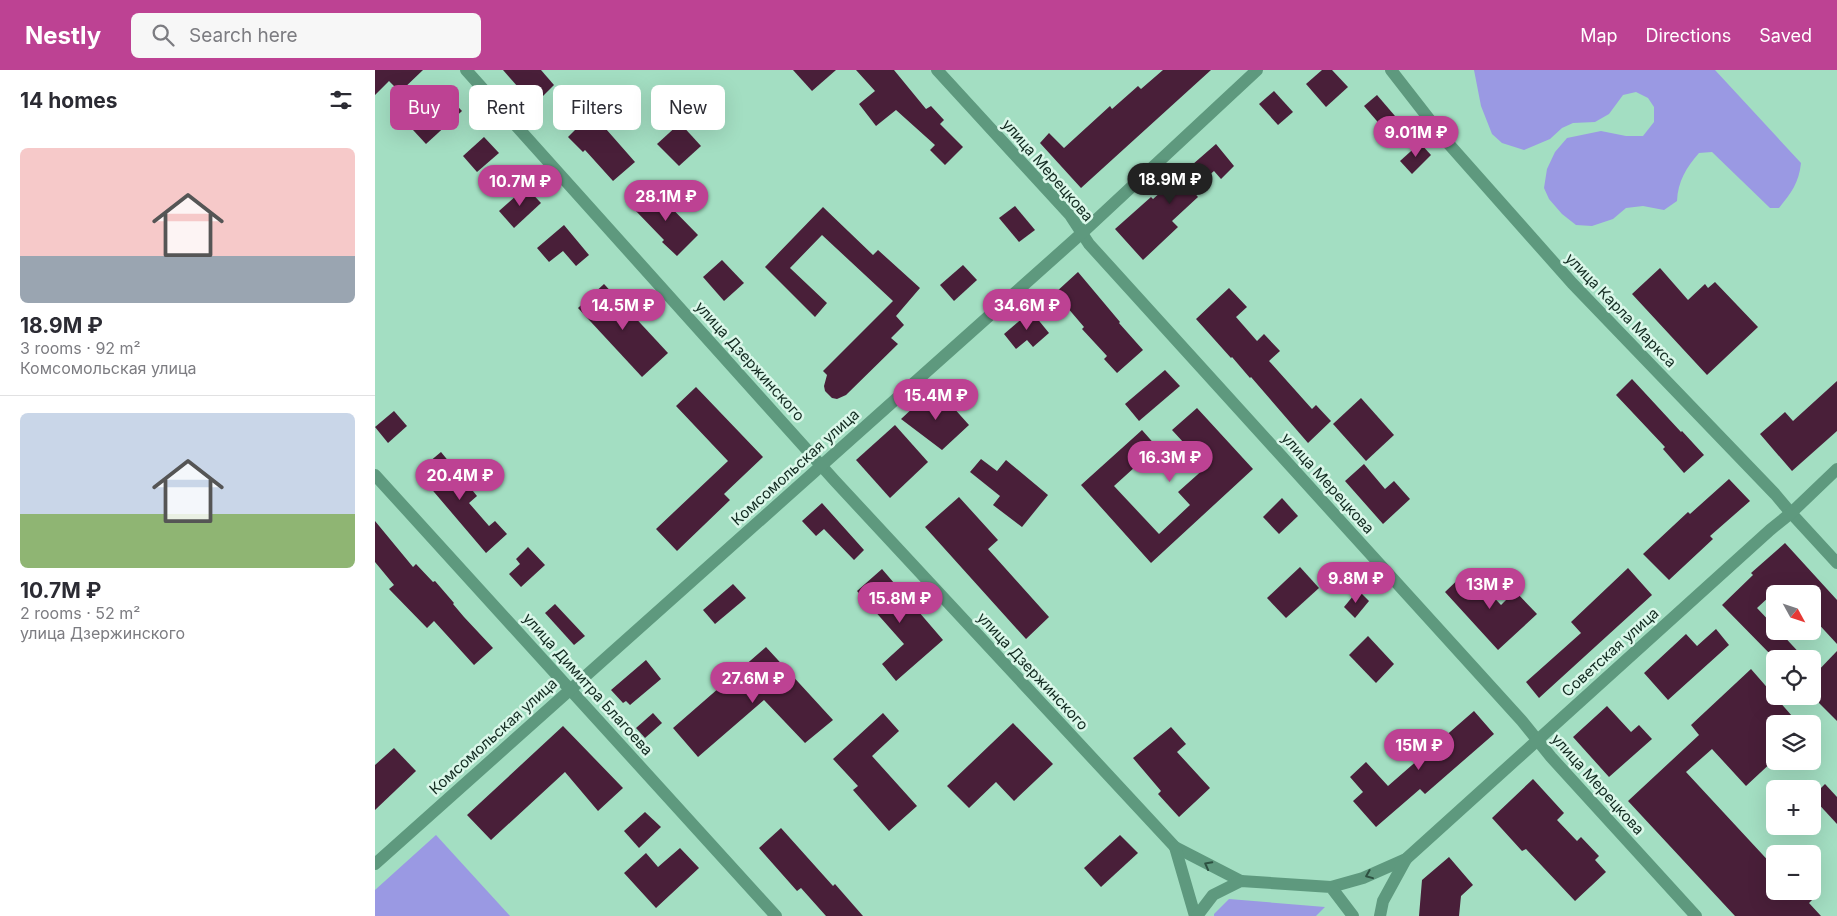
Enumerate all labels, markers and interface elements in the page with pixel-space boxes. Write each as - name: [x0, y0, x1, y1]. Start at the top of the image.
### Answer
- search box: [131, 13, 481, 58]
- text: Nestly: [25, 21, 101, 50]
- icon: search: [149, 21, 177, 49]
- text: Search here: [189, 24, 298, 47]
- text: Map: [1580, 25, 1618, 46]
- text: Directions: [1646, 25, 1731, 46]
- text: Saved: [1759, 25, 1812, 46]
- chip: Buy: [390, 85, 459, 130]
- chip: Rent: [469, 85, 543, 130]
- chip: Filters: [553, 85, 641, 130]
- chip: New: [651, 85, 725, 130]
- icon: filters: [327, 86, 355, 114]
- text: 14 homes: [20, 88, 118, 113]
- street label: улица Мерецкова: [998, 115, 1098, 225]
- pin: 9.01M ₽: [1370, 116, 1462, 158]
- text: 9.01M ₽: [1384, 122, 1448, 142]
- pin: 18.9M ₽: [1124, 162, 1216, 205]
- pin: 10.7M ₽: [474, 164, 566, 207]
- text: 18.9M ₽: [1138, 169, 1202, 189]
- text: 10.7M ₽: [489, 171, 551, 191]
- icon: home: [143, 180, 233, 270]
- pin: 28.1M ₽: [620, 180, 712, 222]
- text: 28.1M ₽: [635, 186, 697, 206]
- street label: улица Карла Маркса: [1561, 249, 1681, 371]
- pin: 14.5M ₽: [577, 288, 669, 331]
- pin: 34.6M ₽: [981, 288, 1073, 331]
- text: 14.5M ₽: [591, 295, 655, 315]
- text: 34.6M ₽: [994, 295, 1060, 315]
- street label: улица Дзержинского: [691, 297, 809, 425]
- text: 18.9M ₽: [20, 313, 103, 338]
- text: 3 rooms · 92 m²: [20, 338, 141, 358]
- text: Комсомольская улица: [20, 358, 196, 378]
- pin: 15.4M ₽: [890, 378, 982, 421]
- text: 15.4M ₽: [904, 385, 968, 405]
- street label: Комсомольская улица: [727, 405, 863, 529]
- street label: улица Мерецкова: [1278, 428, 1378, 538]
- pin: 16.3M ₽: [1124, 440, 1216, 483]
- icon: home: [143, 446, 233, 536]
- text: 16.3M ₽: [1139, 447, 1201, 467]
- pin: 20.4M ₽: [414, 458, 506, 501]
- text: 20.4M ₽: [426, 465, 494, 485]
- pin: 9.8M ₽: [1315, 562, 1397, 604]
- text: 9.8M ₽: [1328, 568, 1384, 588]
- pin: 13M ₽: [1455, 568, 1525, 610]
- text: 13M ₽: [1466, 574, 1514, 594]
- text: 10.7M ₽: [20, 578, 101, 603]
- pin: 15.8M ₽: [854, 582, 946, 624]
- north arrow: [1766, 585, 1821, 640]
- map controls: [1766, 585, 1821, 900]
- text: 15.8M ₽: [869, 588, 931, 608]
- text: 2 rooms · 52 m²: [20, 603, 140, 623]
- street label: Советская улица: [1557, 603, 1663, 701]
- street label: улица Дзержинского: [973, 608, 1093, 734]
- street label: улица Димитра Благоева: [519, 609, 657, 759]
- text: улица Дзержинского: [20, 623, 185, 643]
- button: locate: [1766, 650, 1821, 705]
- pin: 27.6M ₽: [707, 662, 799, 704]
- text: 27.6M ₽: [721, 668, 785, 688]
- street label: Комсомольская улица: [425, 674, 561, 798]
- button: layers: [1766, 715, 1821, 770]
- pin: 15M ₽: [1384, 728, 1454, 771]
- street label: улица Мерецкова: [1548, 729, 1648, 839]
- text: 15M ₽: [1395, 735, 1443, 755]
- button: +: [1766, 780, 1821, 835]
- button: −: [1766, 845, 1821, 900]
- one-way arrow: [1204, 861, 1213, 871]
- one-way arrow: [1365, 869, 1374, 879]

